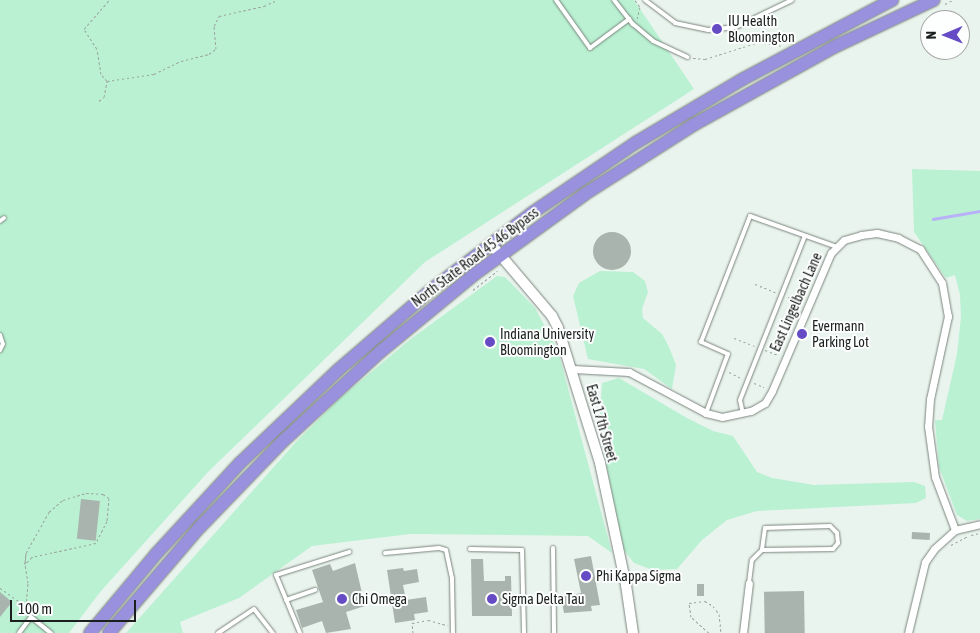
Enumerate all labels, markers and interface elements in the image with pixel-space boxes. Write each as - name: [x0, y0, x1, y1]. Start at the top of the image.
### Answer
- north arrow: [920, 10, 970, 60]
- place label: IU Health Bloomington: [728, 13, 795, 46]
- marker: IU Health Bloomington: [710, 22, 724, 36]
- text: N: [923, 31, 939, 40]
- street label: North State Road 45 46 Bypass: [408, 204, 542, 310]
- street label: East Lingelbach Lane: [767, 250, 825, 354]
- place label: Evermann Parking Lot: [812, 318, 869, 351]
- place label: Indiana University Bloomington: [500, 326, 594, 358]
- marker: Evermann Parking Lot: [796, 328, 808, 340]
- marker: Indiana University Bloomington: [484, 336, 496, 348]
- street label: East 17th Street: [583, 382, 621, 464]
- place label: Phi Kappa Sigma: [596, 568, 681, 584]
- marker: Phi Kappa Sigma: [580, 570, 592, 582]
- scale bar: [12, 590, 139, 622]
- place label: Chi Omega: [352, 591, 407, 607]
- place label: Sigma Delta Tau: [502, 591, 584, 607]
- marker: Chi Omega: [336, 593, 348, 605]
- marker: Sigma Delta Tau: [486, 593, 498, 605]
- text: 100 m: [18, 600, 52, 617]

